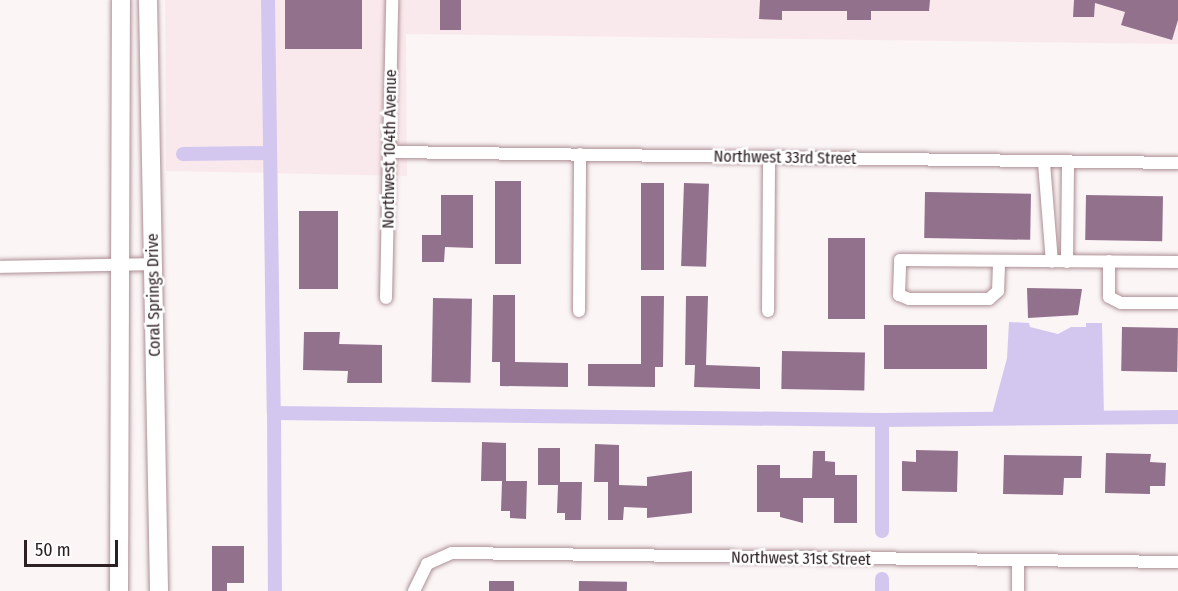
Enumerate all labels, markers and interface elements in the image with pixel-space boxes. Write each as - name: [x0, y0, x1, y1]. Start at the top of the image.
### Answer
- street label: Northwest 104th Avenue: [379, 69, 401, 229]
- street label: Northwest 33rd Street: [713, 147, 857, 169]
- street label: Coral Springs Drive: [143, 233, 165, 357]
- scale bar: [27, 528, 122, 566]
- text: 50 m: [35, 539, 71, 561]
- street label: Northwest 31st Street: [731, 548, 871, 570]

